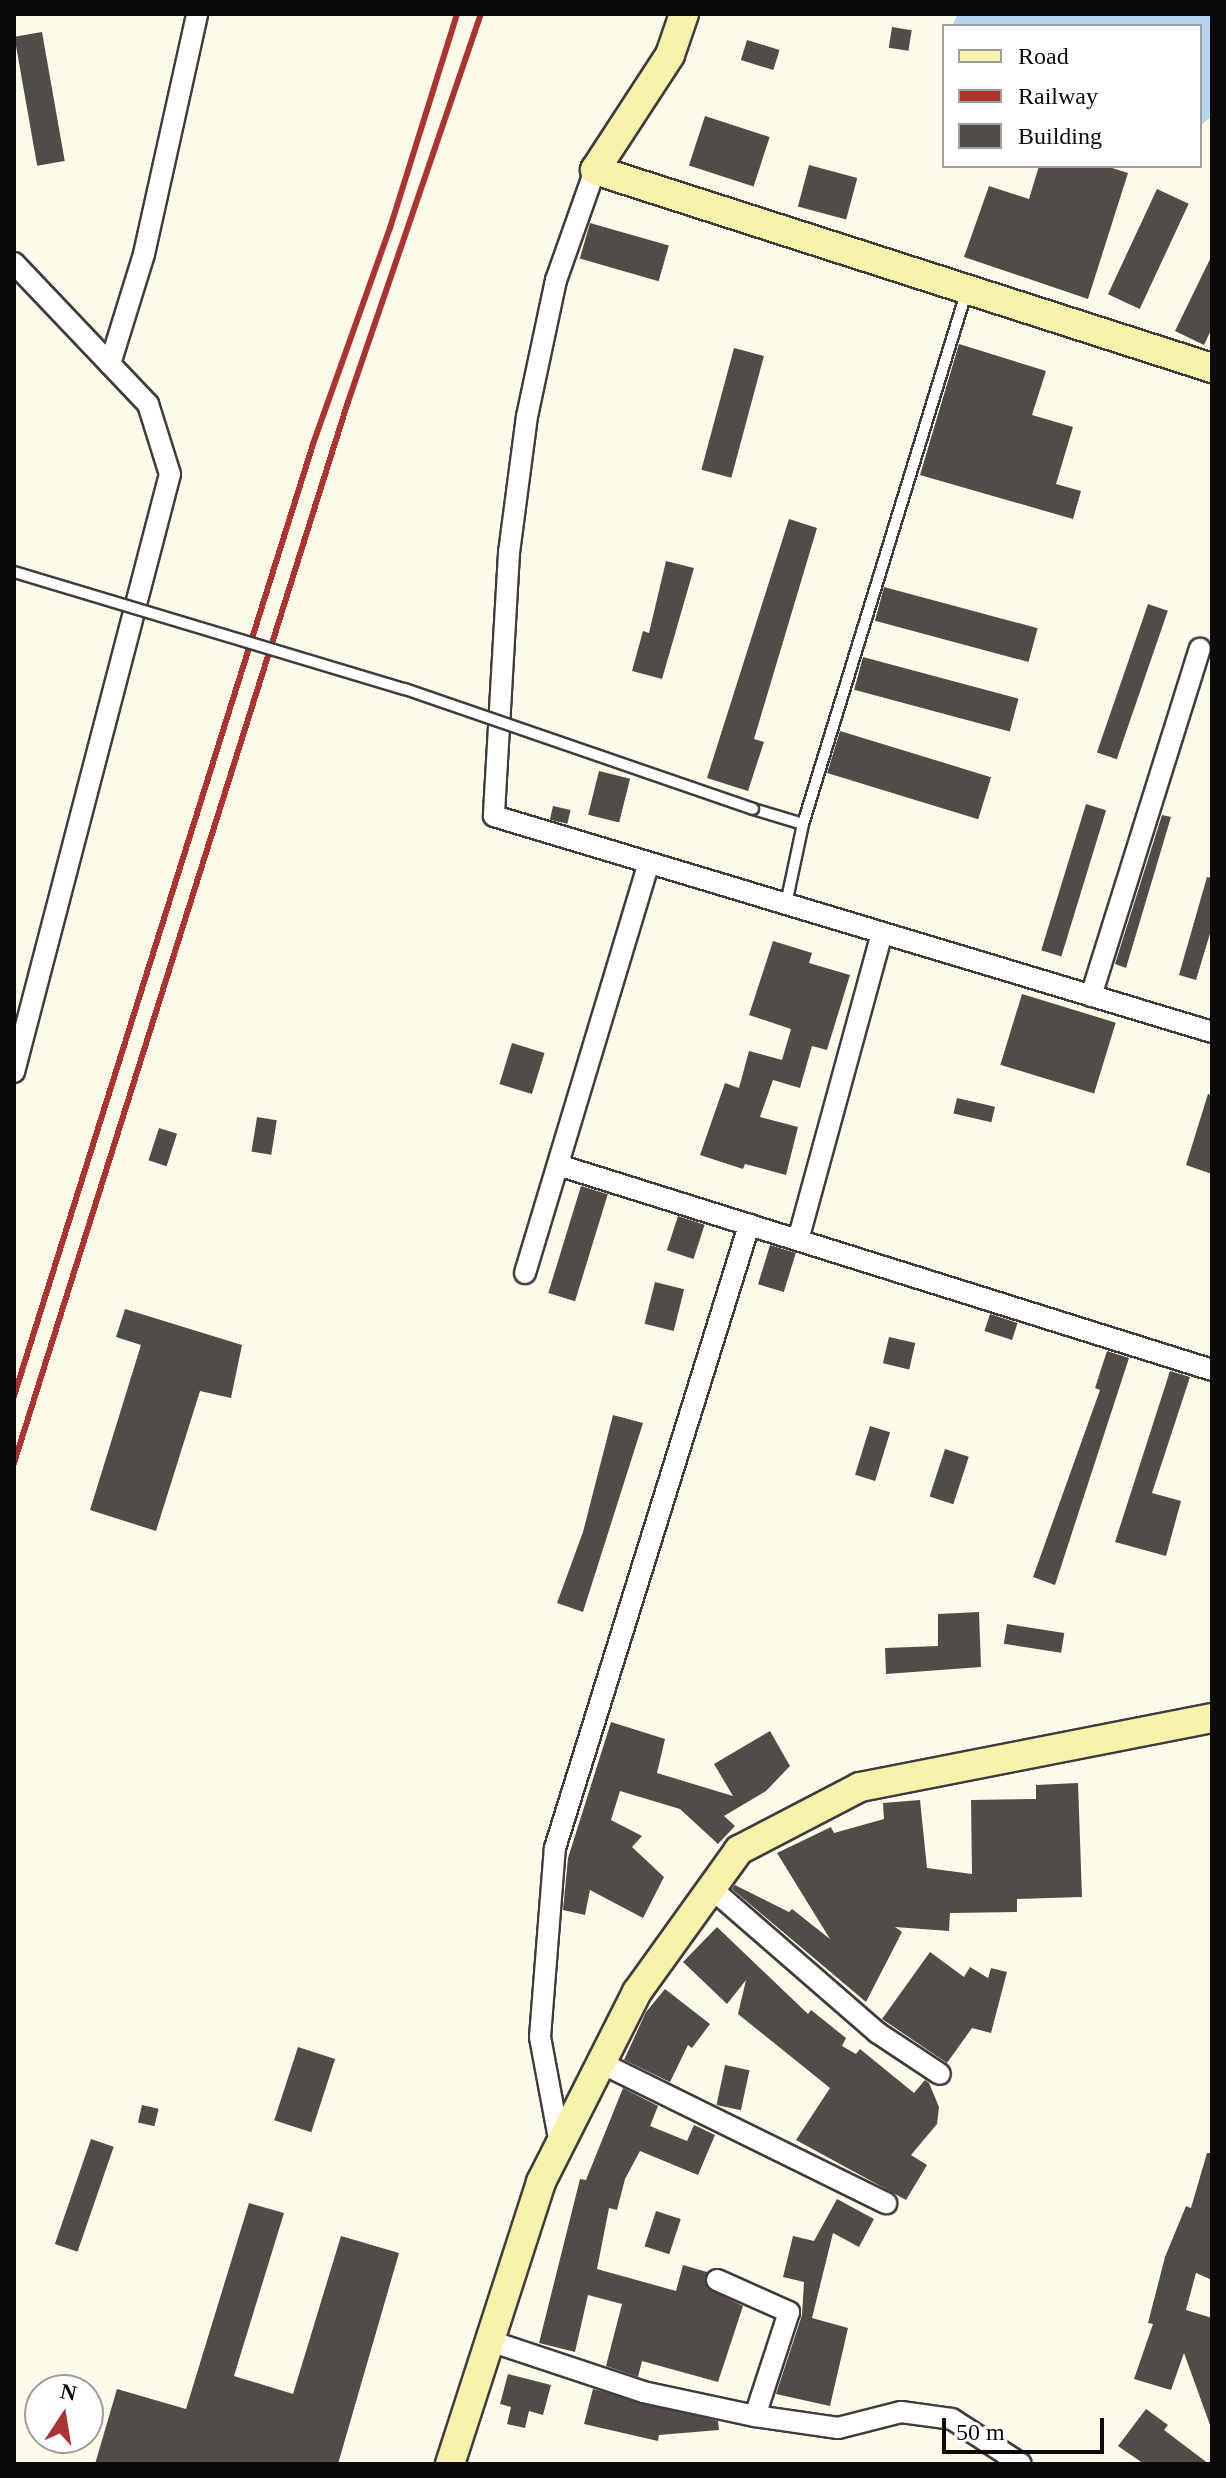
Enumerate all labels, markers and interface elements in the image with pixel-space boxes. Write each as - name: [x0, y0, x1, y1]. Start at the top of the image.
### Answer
- legend: [942, 24, 1202, 168]
- text: Road: [1018, 43, 1069, 69]
- text: Railway: [1018, 83, 1098, 109]
- text: Building: [1018, 123, 1102, 149]
- north arrow: [24, 2374, 104, 2454]
- text: N: [58, 2378, 79, 2406]
- scale bar: [946, 2402, 1108, 2452]
- text: 50 m: [956, 2419, 1005, 2445]

